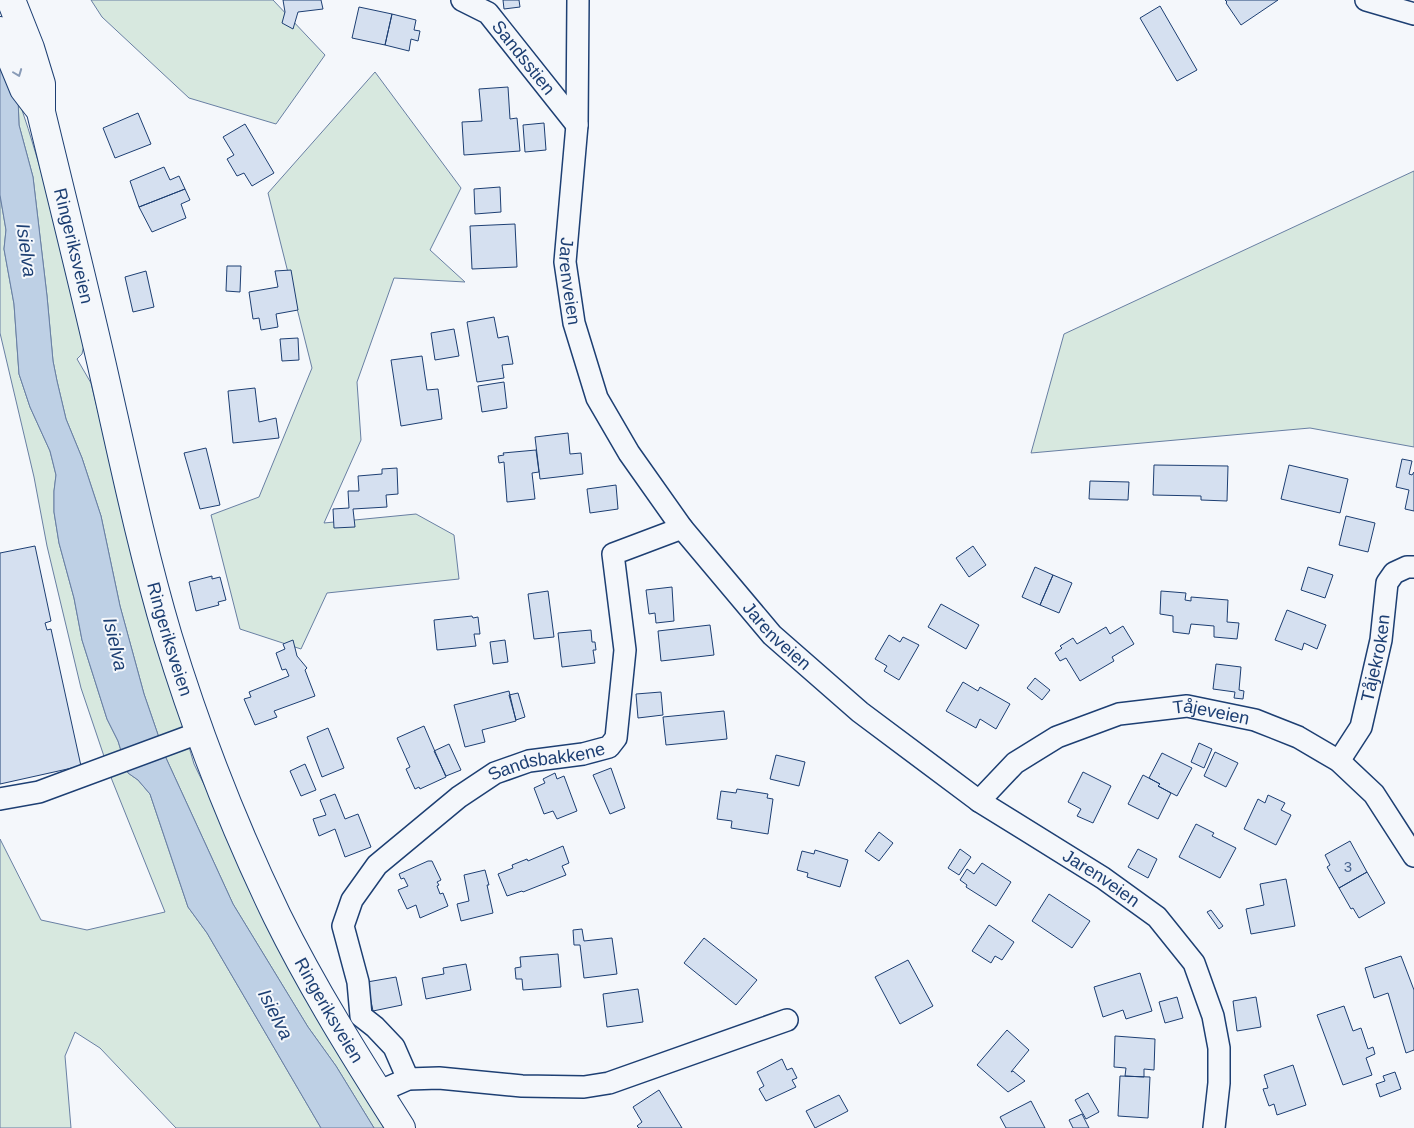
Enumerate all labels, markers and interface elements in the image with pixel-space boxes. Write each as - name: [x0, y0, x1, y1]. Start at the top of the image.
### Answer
- street label: Sandsstien: [488, 16, 559, 99]
- one-way arrow: [11, 68, 22, 77]
- street label: Ringeriksveien: [50, 186, 97, 306]
- water label: Isielva: [12, 222, 41, 278]
- street label: Jarenveien: [555, 237, 584, 326]
- street label: Ringeriksveien: [143, 580, 196, 699]
- street label: Jarenveien: [739, 598, 815, 674]
- street label: Tåjekroken: [1357, 613, 1394, 704]
- water label: Isielva: [99, 616, 132, 673]
- street label: Tåjeveien: [1172, 696, 1251, 729]
- street label: Sandsbakkene: [484, 739, 607, 785]
- street label: Jarenveien: [1059, 846, 1143, 911]
- house number: 3: [1344, 858, 1352, 875]
- street label: Ringeriksveien: [291, 954, 367, 1066]
- water label: Isielva: [254, 985, 297, 1043]

